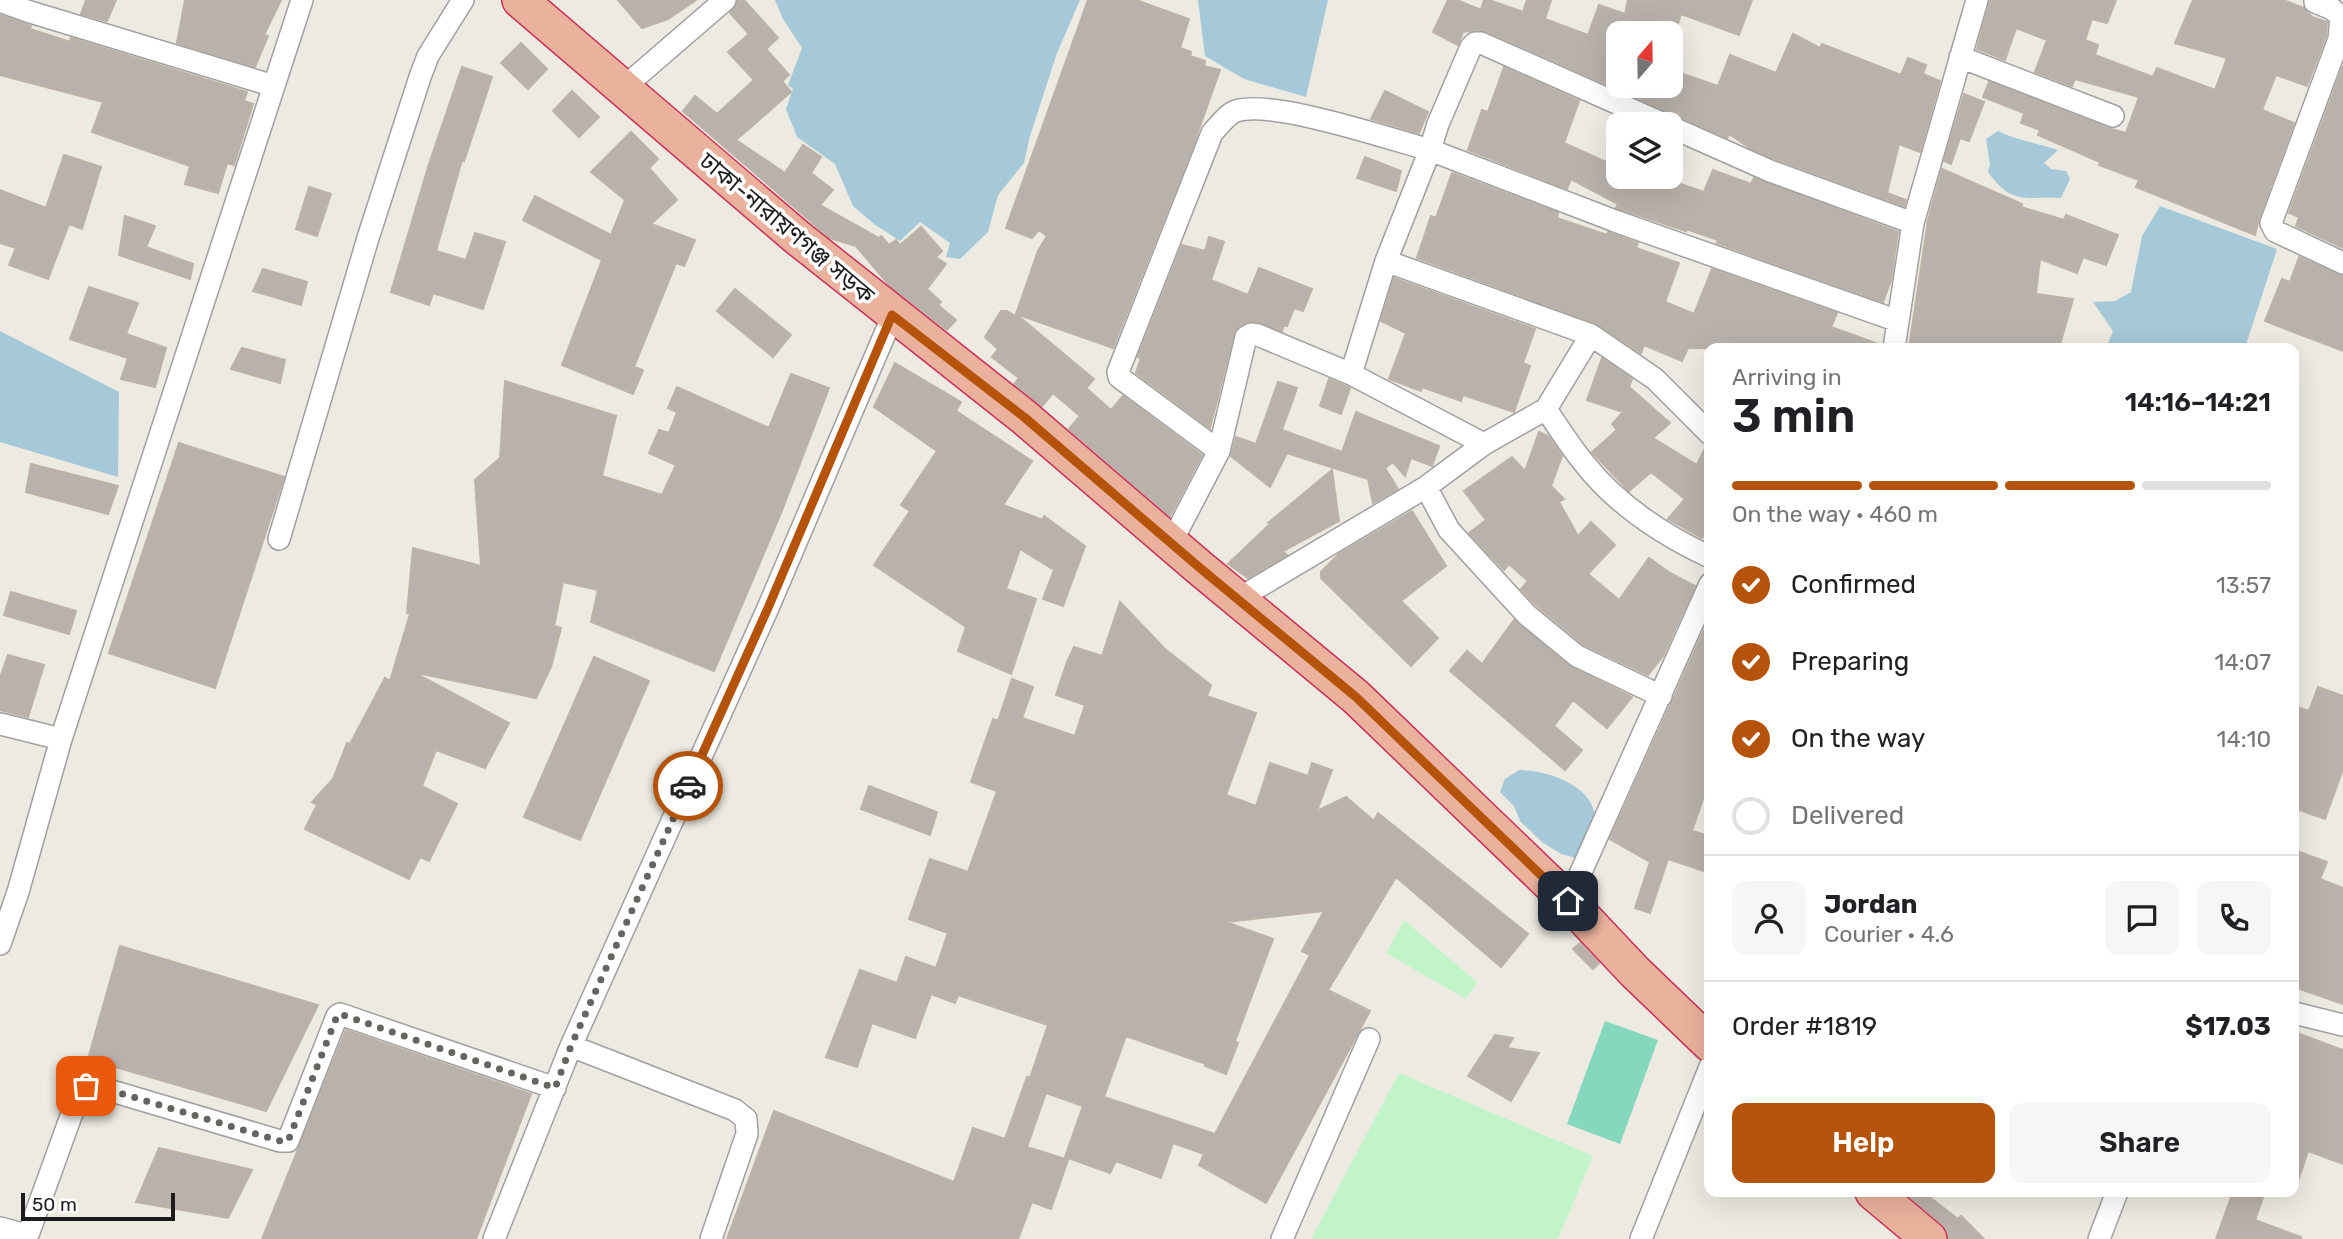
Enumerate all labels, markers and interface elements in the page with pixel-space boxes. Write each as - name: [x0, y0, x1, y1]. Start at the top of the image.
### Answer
- north arrow: [1606, 21, 1684, 98]
- map controls: [1606, 21, 1683, 189]
- button: layers: [1606, 112, 1683, 189]
- street label: ঢাকা-নারায়ণগঞ্জ সড়ক: [693, 146, 881, 310]
- text: Arriving in: [1732, 363, 1842, 391]
- text: 14:16–14:21: [2125, 387, 2271, 418]
- text: 3 min: [1732, 389, 1855, 444]
- text: On the way · 460 m: [1732, 500, 1938, 528]
- icon: check: [1732, 566, 1770, 604]
- text: Confirmed: [1791, 569, 1916, 600]
- text: 13:57: [2216, 571, 2271, 599]
- icon: check: [1732, 643, 1770, 681]
- text: Preparing: [1791, 646, 1909, 677]
- text: 14:07: [2215, 648, 2271, 676]
- icon: check: [1732, 720, 1770, 758]
- text: On the way: [1791, 723, 1925, 754]
- text: 14:10: [2217, 725, 2271, 753]
- courier: [653, 751, 723, 821]
- icon: car: [669, 767, 707, 805]
- text: Delivered: [1791, 800, 1904, 831]
- pin: [1538, 871, 1598, 931]
- button: person: [1732, 881, 1806, 955]
- button: chat: [2105, 881, 2179, 955]
- button: phone: [2197, 881, 2271, 955]
- icon: home: [1549, 882, 1587, 920]
- text: Jordan: [1824, 889, 1917, 920]
- text: Courier · 4.6: [1824, 920, 1954, 948]
- text: Order #1819: [1732, 1011, 1877, 1042]
- text: $17.03: [2185, 1011, 2271, 1042]
- pin: [56, 1056, 116, 1116]
- icon: bag: [67, 1067, 105, 1105]
- button: Help: [1732, 1103, 1995, 1183]
- button: Share: [2009, 1103, 2271, 1183]
- scale bar: [21, 1190, 175, 1222]
- text: 50 m: [32, 1193, 77, 1216]

